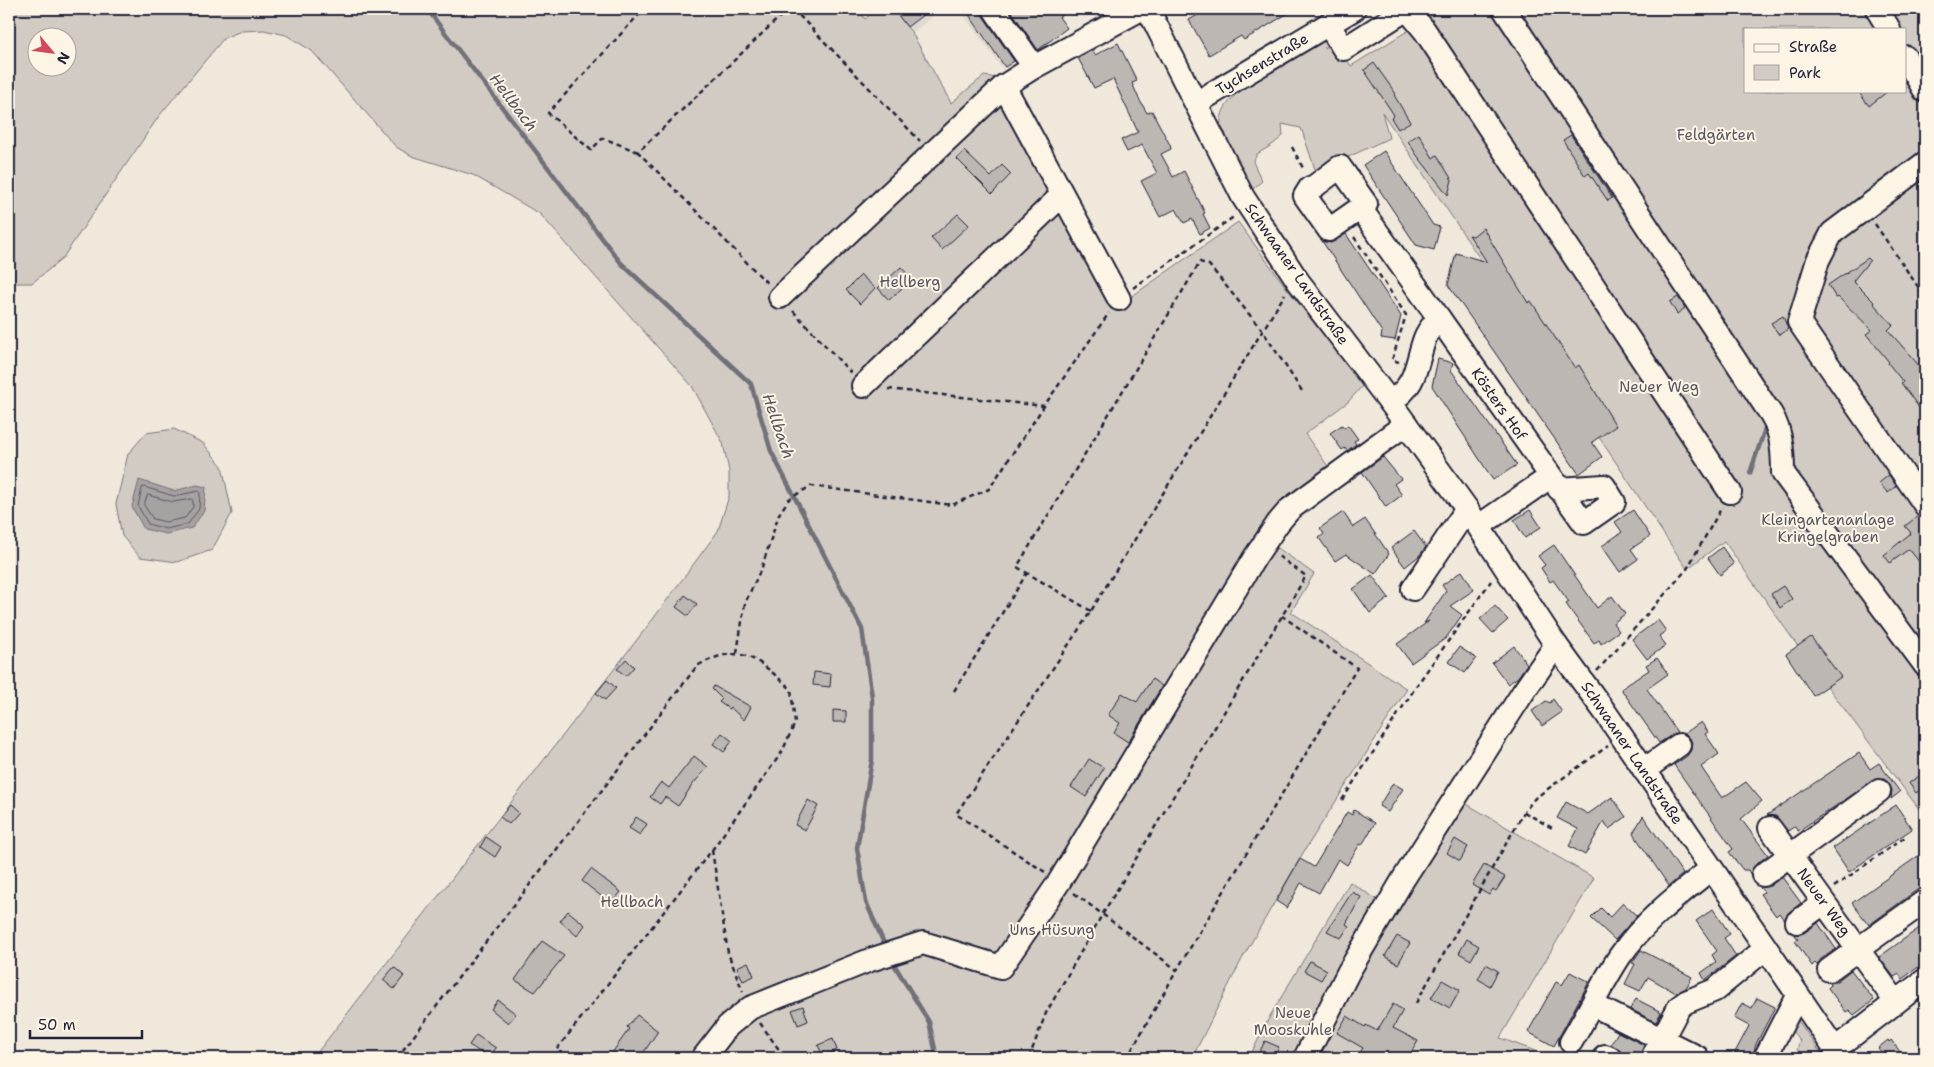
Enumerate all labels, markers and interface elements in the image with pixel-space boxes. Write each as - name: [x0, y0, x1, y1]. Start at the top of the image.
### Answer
- north arrow: [28, 28, 78, 78]
- street label: Tychsenstraße: [1212, 28, 1312, 100]
- legend: [1744, 28, 1906, 92]
- text: Straße: [1789, 37, 1837, 57]
- text: N: [53, 49, 74, 68]
- text: Park: [1789, 63, 1821, 83]
- water label: Hellbach: [485, 69, 542, 136]
- park label: Feldgärten: [1677, 125, 1755, 145]
- street label: Schwaaner Landstraße: [1240, 199, 1354, 349]
- park label: Hellberg: [880, 272, 940, 292]
- street label: Kösters Hof: [1467, 364, 1532, 445]
- park label: Neuer Weg: [1619, 377, 1699, 397]
- water label: Hellbach: [758, 391, 800, 462]
- park label: Kleingartenanlage Kringelgraben: [1761, 510, 1895, 547]
- street label: Schwaaner Landstraße: [1577, 678, 1687, 828]
- street label: Neuer Weg: [1792, 864, 1856, 940]
- park label: Hellbach: [601, 892, 663, 912]
- park label: Uns Hüsung: [1010, 920, 1095, 940]
- park label: Neue Mooskuhle: [1254, 1003, 1332, 1040]
- scale bar: [30, 1007, 142, 1039]
- text: 50 m: [38, 1015, 76, 1035]

